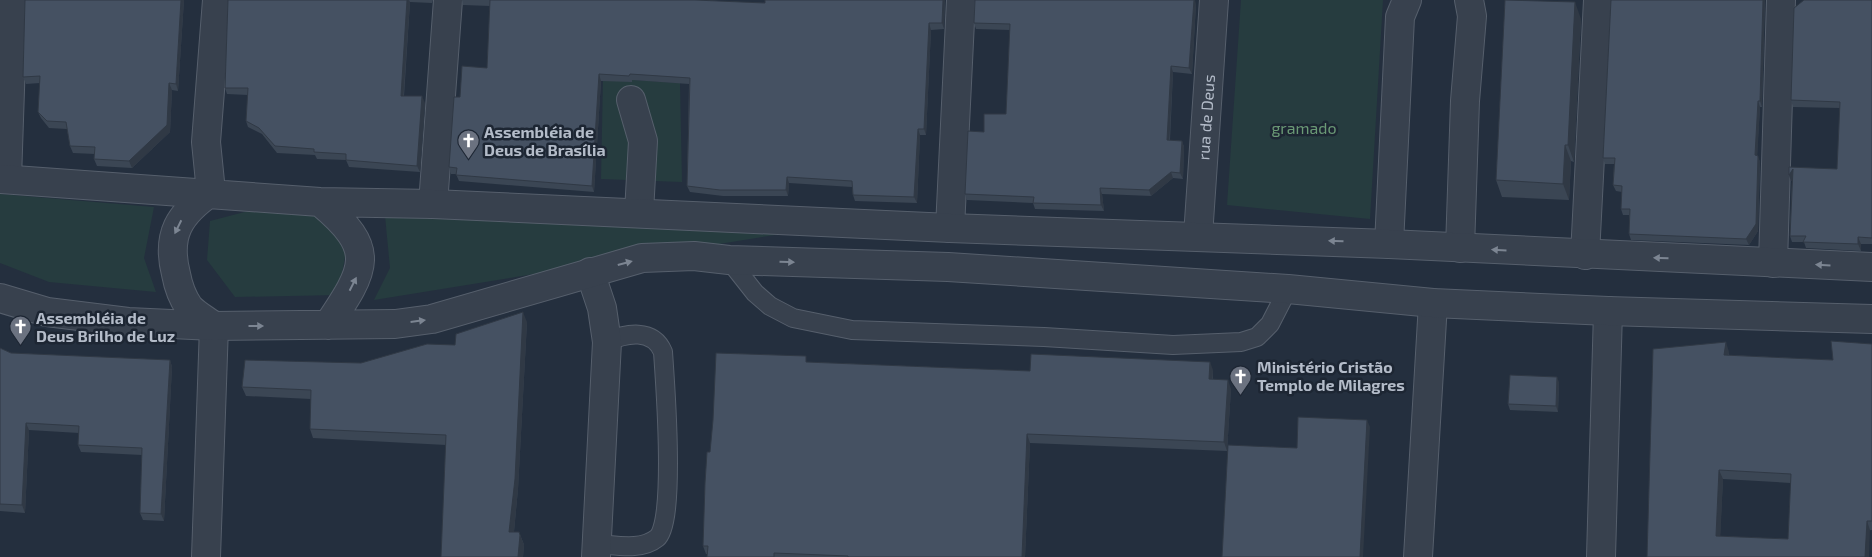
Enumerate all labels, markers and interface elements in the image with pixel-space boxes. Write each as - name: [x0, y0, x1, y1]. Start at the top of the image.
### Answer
- street label: rua de Deus: [1193, 74, 1218, 161]
- park label: gramado: [1271, 118, 1337, 137]
- place label: Assembléia de Deus de Brasília: [484, 122, 606, 159]
- church icon: Assembléia de Deus de Brasília: [456, 129, 480, 160]
- one-way arrow: [174, 219, 182, 234]
- one-way arrow: [1328, 237, 1344, 245]
- one-way arrow: [1490, 246, 1506, 254]
- one-way arrow: [1653, 253, 1669, 261]
- one-way arrow: [618, 258, 633, 266]
- one-way arrow: [779, 258, 795, 266]
- one-way arrow: [1815, 261, 1831, 269]
- one-way arrow: [349, 277, 357, 291]
- place label: Assembléia de Deus Brilho de Luz: [36, 308, 175, 345]
- church icon: Assembléia de Deus Brilho de Luz: [8, 315, 32, 346]
- one-way arrow: [411, 317, 427, 325]
- one-way arrow: [248, 322, 264, 330]
- place label: Ministério Cristão Templo de Milagres: [1257, 357, 1405, 394]
- church icon: Ministério Cristão Templo de Milagres: [1229, 364, 1253, 395]

